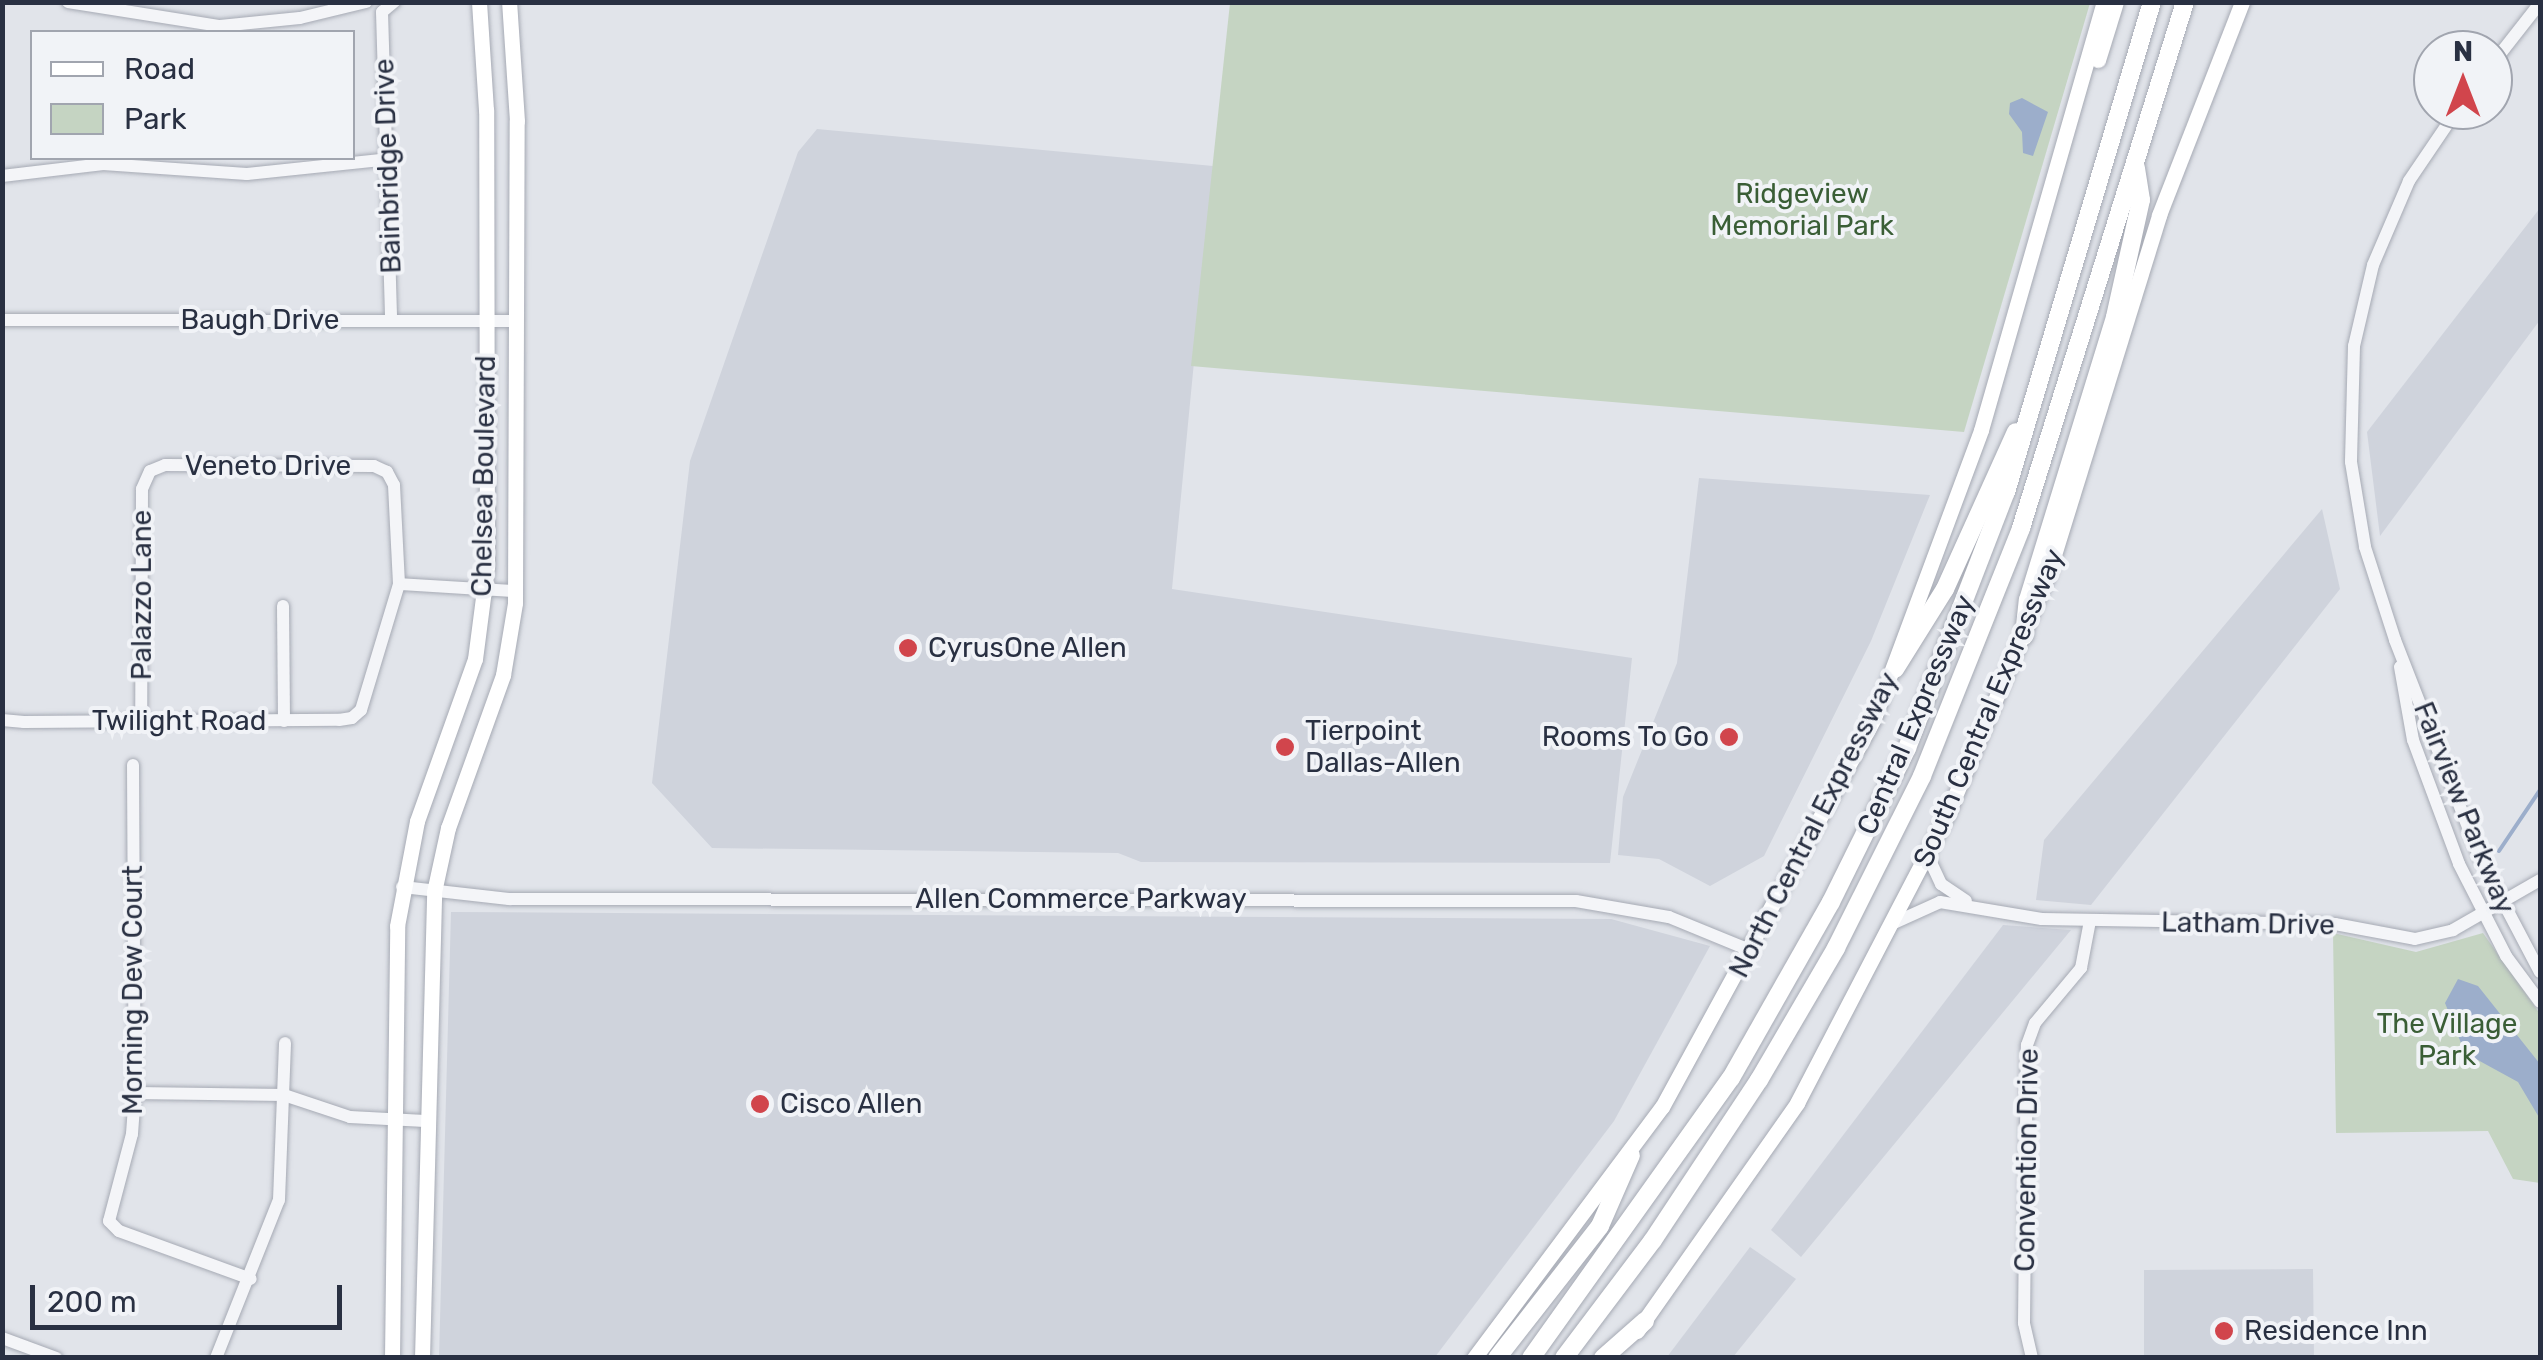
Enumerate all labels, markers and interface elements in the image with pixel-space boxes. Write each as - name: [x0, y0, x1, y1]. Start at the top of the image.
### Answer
- legend: [30, 30, 355, 160]
- north arrow: [2413, 30, 2513, 130]
- text: N: [2453, 35, 2473, 68]
- text: Road: [124, 51, 195, 87]
- street label: Bainbridge Drive: [367, 58, 409, 274]
- text: Park: [124, 101, 186, 137]
- park label: Ridgeview Memorial Park: [1710, 177, 1894, 243]
- street label: Baugh Drive: [180, 303, 340, 337]
- street label: Chelsea Boulevard: [465, 355, 503, 597]
- street label: Veneto Drive: [185, 449, 351, 483]
- street label: Palazzo Lane: [125, 510, 159, 680]
- street label: South Central Expressway: [1907, 544, 2071, 872]
- street label: Central Expressway: [1850, 590, 1982, 840]
- place label: CyrusOne Allen: [928, 631, 1127, 665]
- marker: CyrusOne Allen: [897, 637, 919, 659]
- street label: North Central Expressway: [1722, 667, 1906, 983]
- street label: Fairview Parkway: [2406, 697, 2522, 919]
- street label: Twilight Road: [92, 704, 266, 738]
- place label: Tierpoint Dallas-Allen: [1305, 714, 1461, 780]
- place label: Rooms To Go: [1541, 720, 1709, 754]
- marker: Rooms To Go: [1718, 726, 1740, 748]
- marker: Tierpoint Dallas-Allen: [1274, 736, 1296, 758]
- street label: Morning Dew Court: [116, 865, 150, 1115]
- street label: Allen Commerce Parkway: [915, 882, 1247, 916]
- street label: Latham Drive: [2161, 906, 2335, 942]
- park label: The Village Park: [2376, 1007, 2518, 1073]
- street label: Convention Drive: [2008, 1048, 2046, 1272]
- place label: Cisco Allen: [780, 1087, 923, 1121]
- marker: Cisco Allen: [749, 1093, 771, 1115]
- scale bar: [35, 1265, 348, 1327]
- text: 200 m: [47, 1284, 137, 1320]
- place label: Residence Inn: [2244, 1314, 2428, 1348]
- marker: Residence Inn: [2213, 1320, 2235, 1342]

